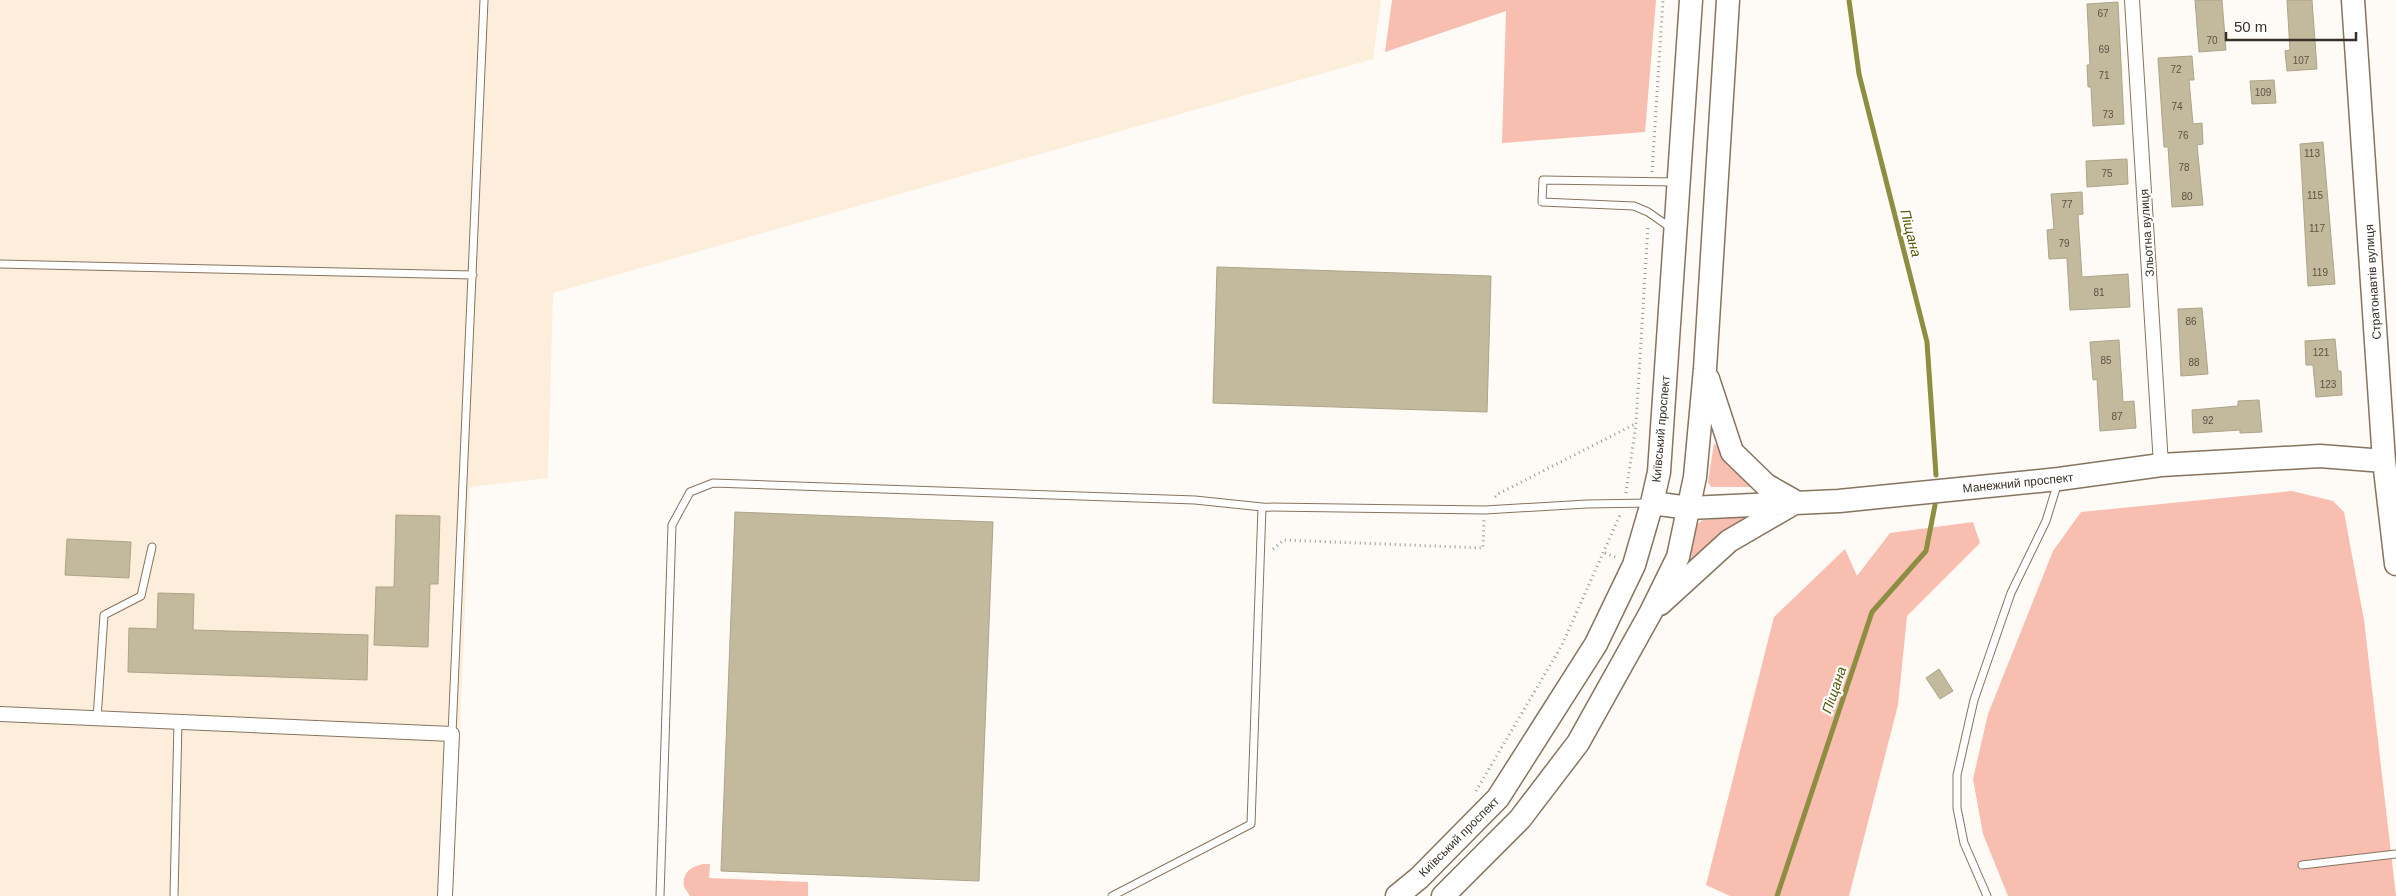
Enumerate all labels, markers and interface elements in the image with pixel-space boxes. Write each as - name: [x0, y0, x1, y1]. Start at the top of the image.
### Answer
- house number: 67: [2097, 8, 2109, 19]
- scale bar: [2226, 10, 2356, 42]
- text: 50 m: [2234, 18, 2267, 35]
- house number: 70: [2206, 35, 2218, 46]
- house number: 69: [2098, 44, 2110, 55]
- house number: 107: [2293, 55, 2310, 66]
- house number: 72: [2170, 64, 2182, 75]
- house number: 71: [2098, 70, 2110, 81]
- house number: 109: [2255, 87, 2272, 98]
- house number: 74: [2171, 101, 2183, 112]
- house number: 73: [2102, 109, 2114, 120]
- house number: 76: [2177, 130, 2189, 141]
- house number: 113: [2304, 148, 2320, 159]
- house number: 78: [2178, 162, 2190, 173]
- house number: 75: [2101, 168, 2113, 179]
- street label: Зльотна вулиця: [2137, 189, 2157, 277]
- house number: 115: [2307, 190, 2323, 201]
- house number: 80: [2181, 191, 2193, 202]
- house number: 77: [2061, 199, 2073, 210]
- water label: Піщана: [1897, 207, 1925, 259]
- house number: 117: [2309, 223, 2325, 234]
- street label: Стратонавтів вулиця: [2362, 224, 2384, 340]
- house number: 79: [2058, 238, 2070, 249]
- house number: 119: [2312, 267, 2328, 278]
- house number: 81: [2093, 287, 2105, 298]
- house number: 86: [2185, 316, 2197, 327]
- house number: 121: [2313, 347, 2330, 358]
- house number: 85: [2100, 355, 2112, 366]
- house number: 88: [2188, 357, 2200, 368]
- street label: Київський проспект: [1649, 374, 1673, 483]
- house number: 123: [2320, 379, 2337, 390]
- house number: 87: [2111, 411, 2123, 422]
- house number: 92: [2202, 415, 2214, 426]
- street label: Манежний проспект: [1962, 470, 2075, 496]
- water label: Піщана: [1819, 664, 1850, 716]
- street label: Київський проспект: [1416, 794, 1502, 880]

